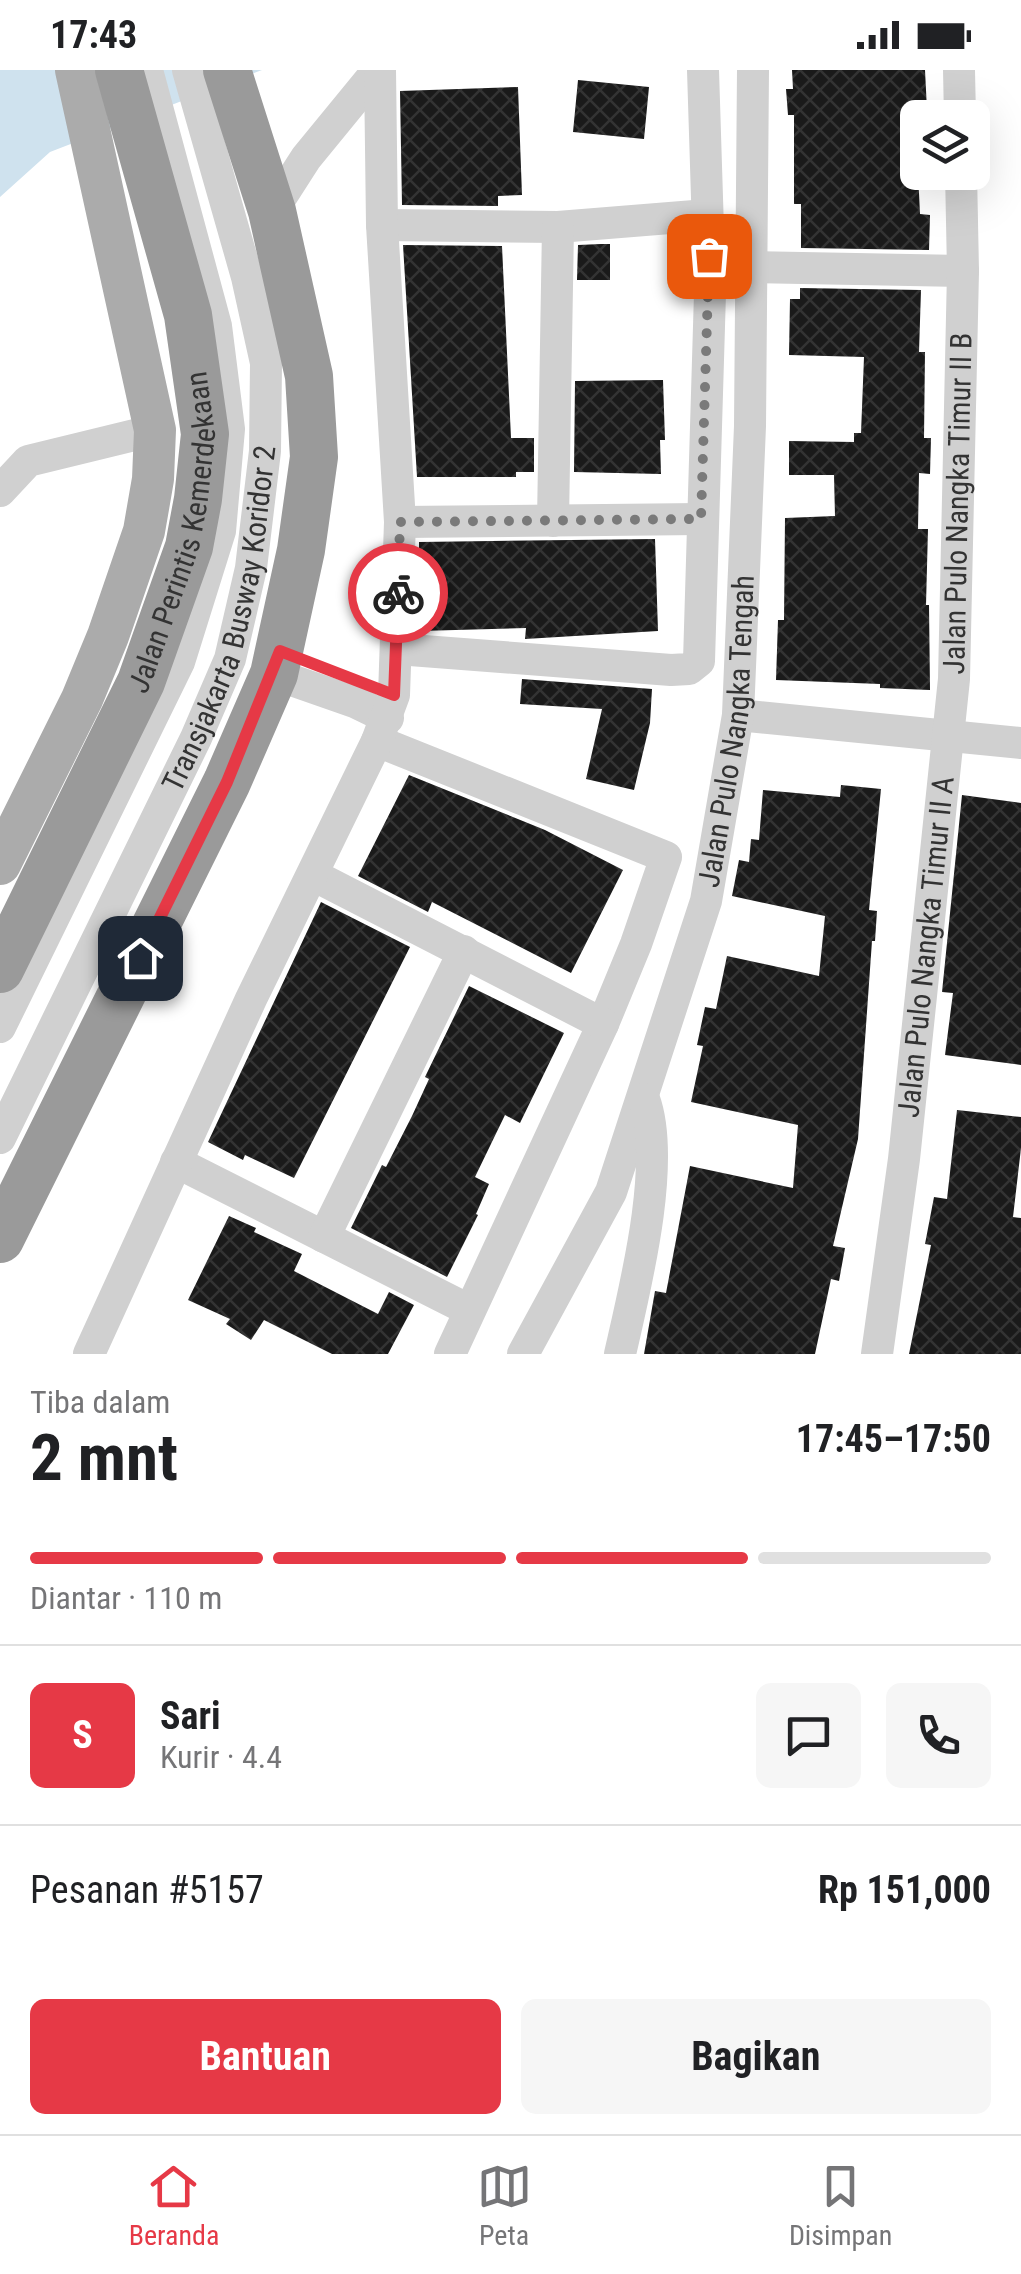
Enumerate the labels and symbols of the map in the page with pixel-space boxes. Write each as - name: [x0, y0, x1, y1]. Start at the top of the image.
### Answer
- pin: [667, 214, 752, 299]
- street label: Jalan Pulo Nangka Timur II B: [936, 332, 979, 675]
- street label: Jalan Perintis Kemerdekaan: [120, 369, 223, 698]
- street label: Transjakarta Busway Koridor 2: [155, 443, 283, 797]
- courier: [348, 543, 448, 643]
- street label: Jalan Pulo Nangka Tengah: [691, 574, 761, 890]
- street label: Jalan Pulo Nangka Timur II A: [890, 775, 961, 1119]
- pin: [98, 916, 183, 1001]

